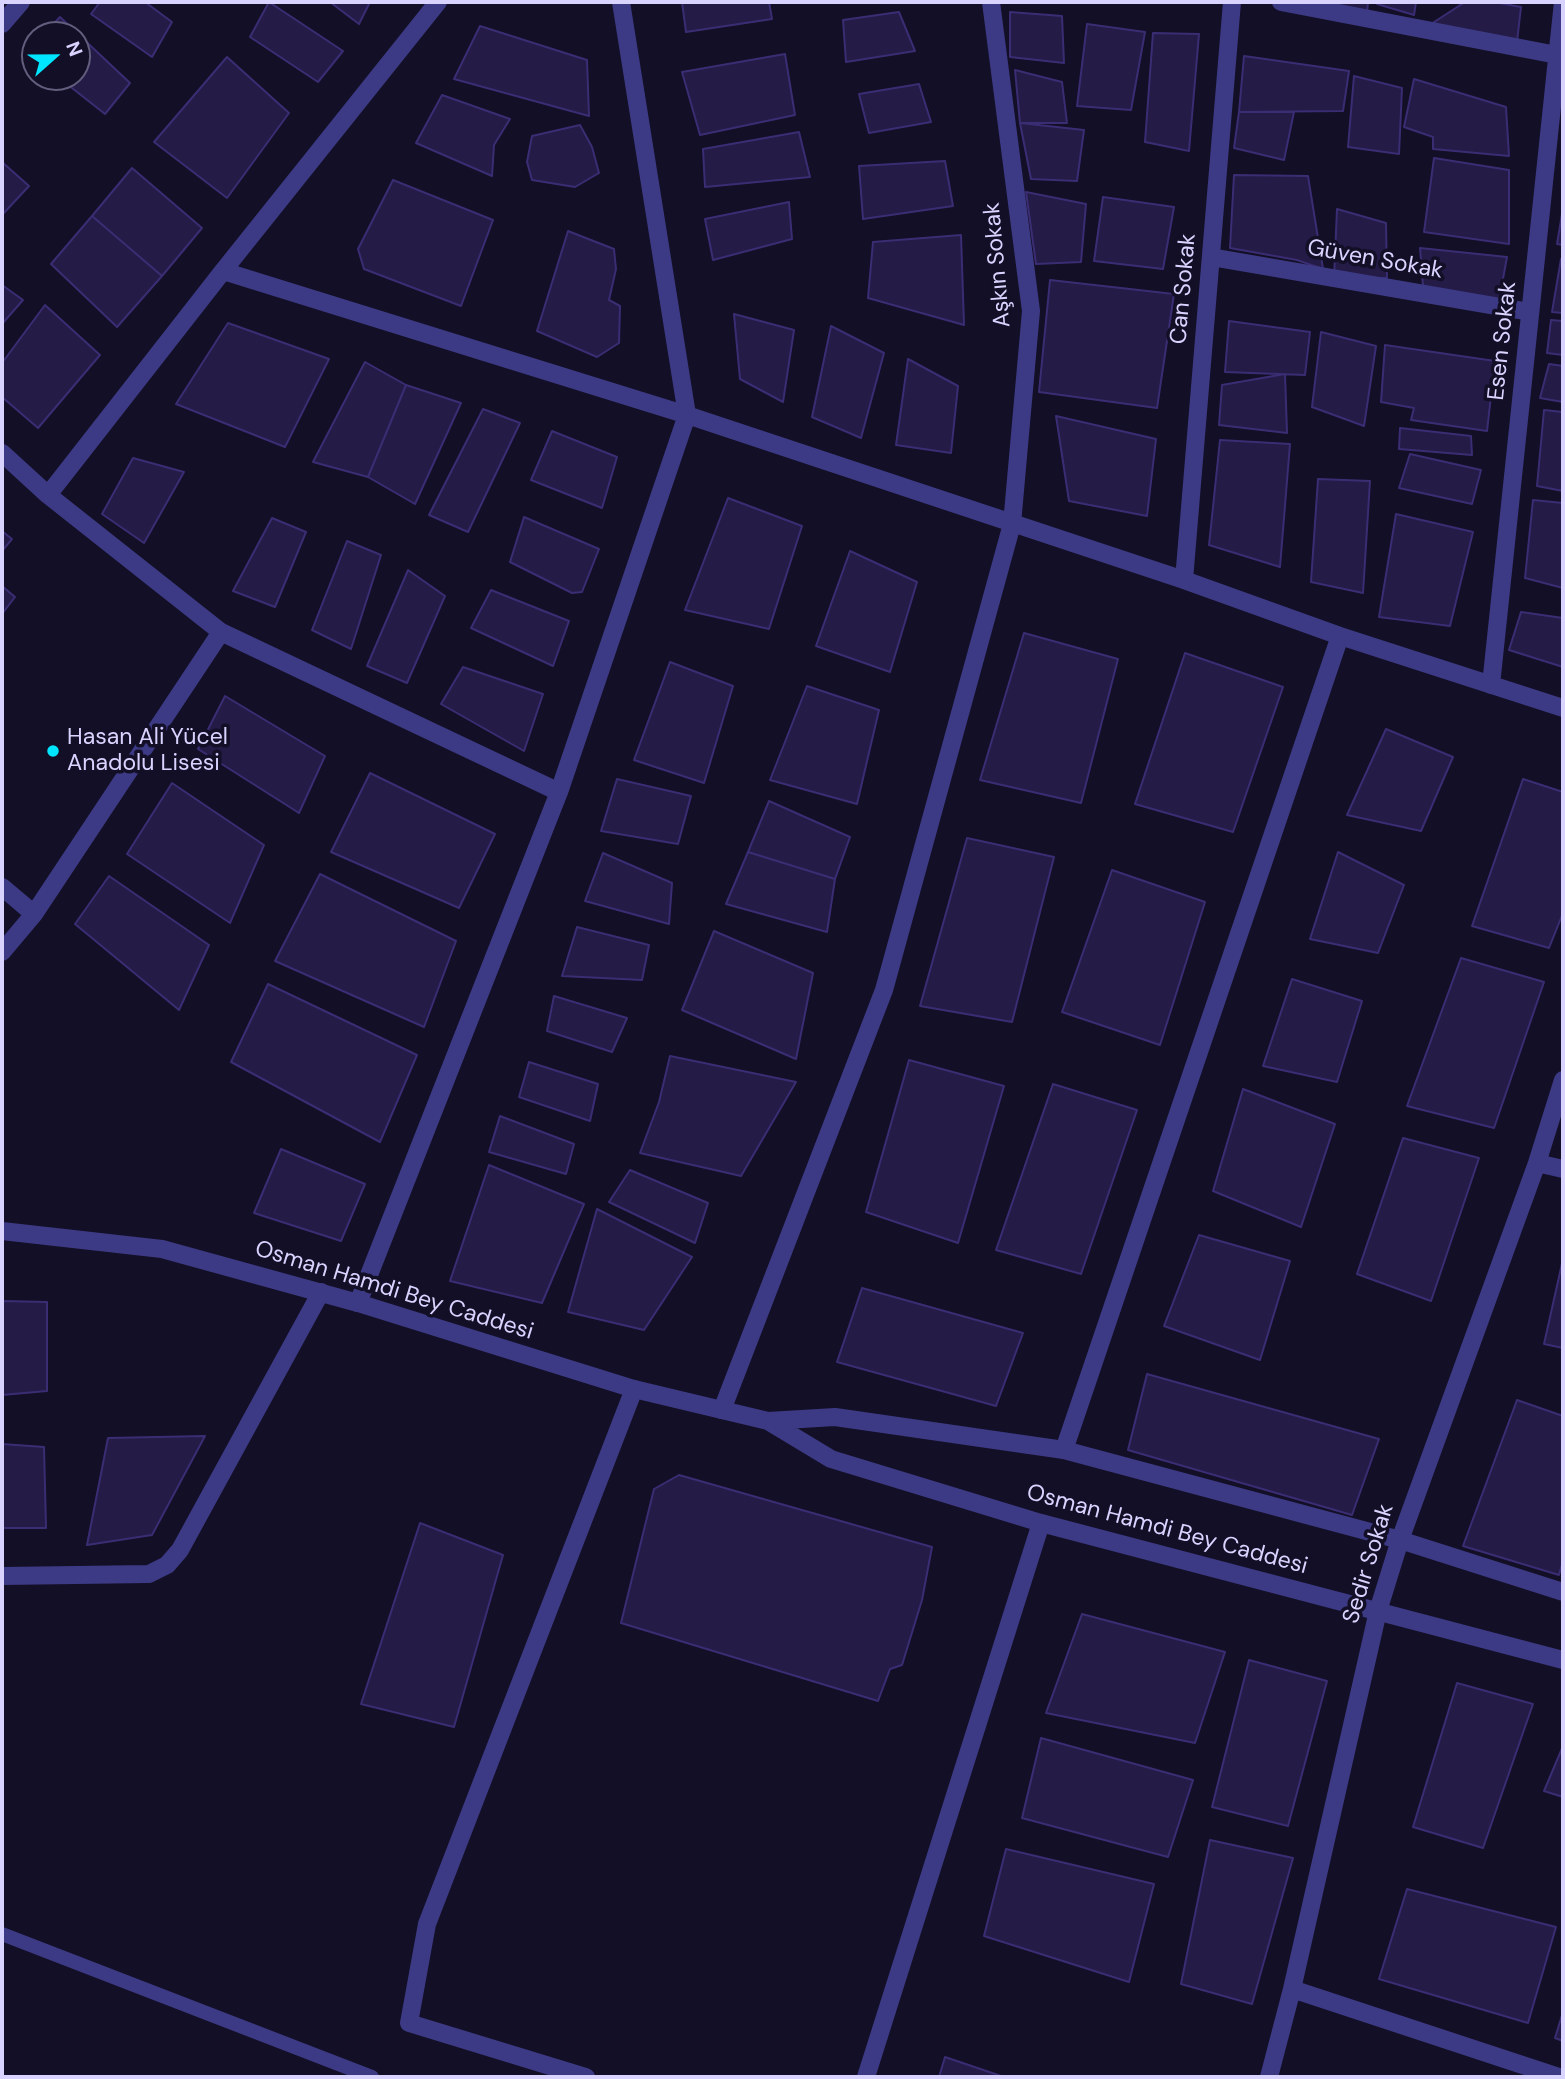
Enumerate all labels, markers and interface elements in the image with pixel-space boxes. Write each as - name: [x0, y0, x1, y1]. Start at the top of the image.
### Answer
- north arrow: [21, 21, 91, 91]
- text: N: [60, 38, 88, 60]
- street label: Aşkın Sokak: [979, 201, 1017, 329]
- street label: Can Sokak: [1165, 233, 1203, 345]
- street label: Güven Sokak: [1305, 235, 1445, 285]
- street label: Esen Sokak: [1483, 280, 1523, 402]
- place label: Hasan Ali Yücel Anadolu Lisesi: [67, 724, 228, 778]
- marker: Hasan Ali Yücel Anadolu Lisesi: [45, 743, 61, 759]
- street label: Osman Hamdi Bey Caddesi: [251, 1235, 537, 1347]
- street label: Osman Hamdi Bey Caddesi: [1023, 1479, 1311, 1581]
- street label: Sedir Sokak: [1338, 1501, 1400, 1627]

